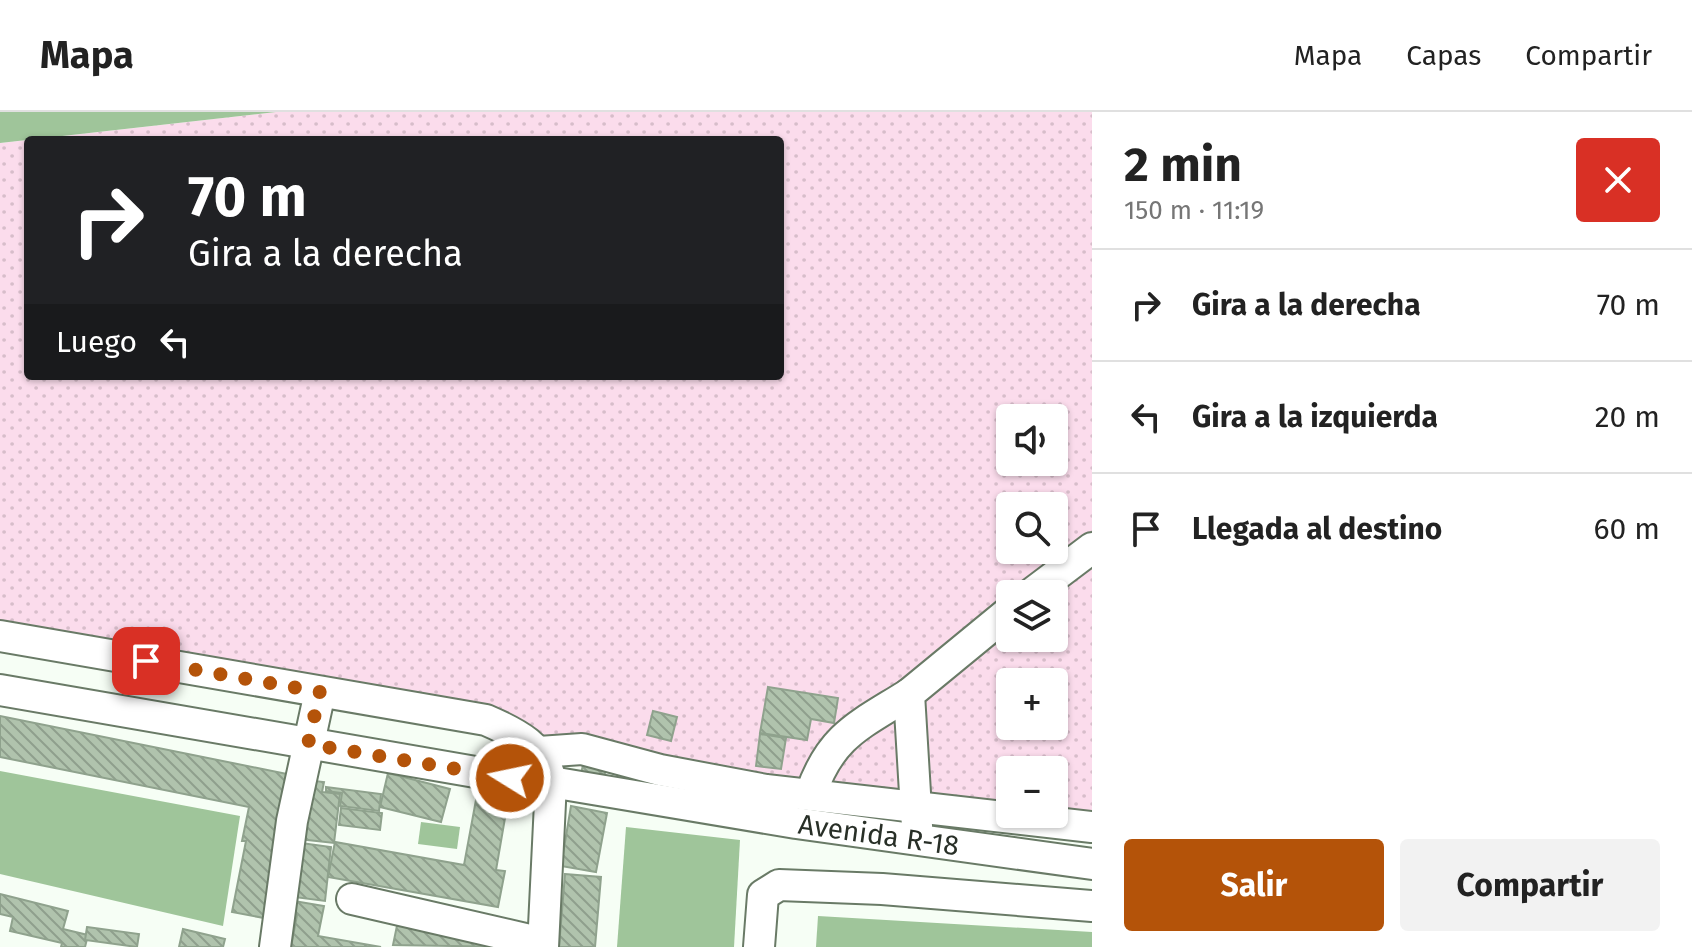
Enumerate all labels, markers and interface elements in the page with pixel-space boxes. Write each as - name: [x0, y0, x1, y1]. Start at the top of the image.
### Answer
- text: Mapa: [40, 32, 134, 78]
- text: Mapa: [1294, 39, 1362, 72]
- text: Capas: [1406, 39, 1481, 72]
- text: Compartir: [1525, 39, 1652, 72]
- text: 2 min: [1124, 136, 1242, 194]
- button: close: [1576, 138, 1660, 222]
- text: 70 m: [188, 164, 307, 231]
- icon: right: [56, 168, 160, 272]
- text: 150 m · 11:19: [1124, 195, 1264, 226]
- text: Gira a la derecha: [188, 232, 463, 276]
- icon: right: [1124, 283, 1168, 327]
- text: Gira a la derecha: [1192, 287, 1421, 323]
- text: 70 m: [1597, 287, 1660, 323]
- icon: left: [153, 320, 197, 364]
- text: Luego: [56, 324, 137, 360]
- icon: left: [1124, 395, 1168, 439]
- text: Gira a la izquierda: [1192, 399, 1438, 435]
- text: 20 m: [1595, 399, 1660, 435]
- map controls: [996, 404, 1068, 828]
- button: sound: [996, 404, 1068, 476]
- button: search: [996, 492, 1068, 564]
- icon: arrive: [1124, 507, 1168, 551]
- text: Llegada al destino: [1192, 511, 1442, 547]
- text: 60 m: [1594, 511, 1660, 547]
- button: layers: [996, 580, 1068, 652]
- pin: [112, 627, 180, 695]
- icon: arrive: [124, 639, 168, 683]
- button: +: [996, 668, 1068, 740]
- position arrow: [468, 736, 552, 820]
- button: −: [996, 756, 1068, 828]
- street label: Avenida R-18: [796, 808, 961, 862]
- button: Salir: [1124, 839, 1384, 931]
- button: Compartir: [1400, 839, 1660, 931]

